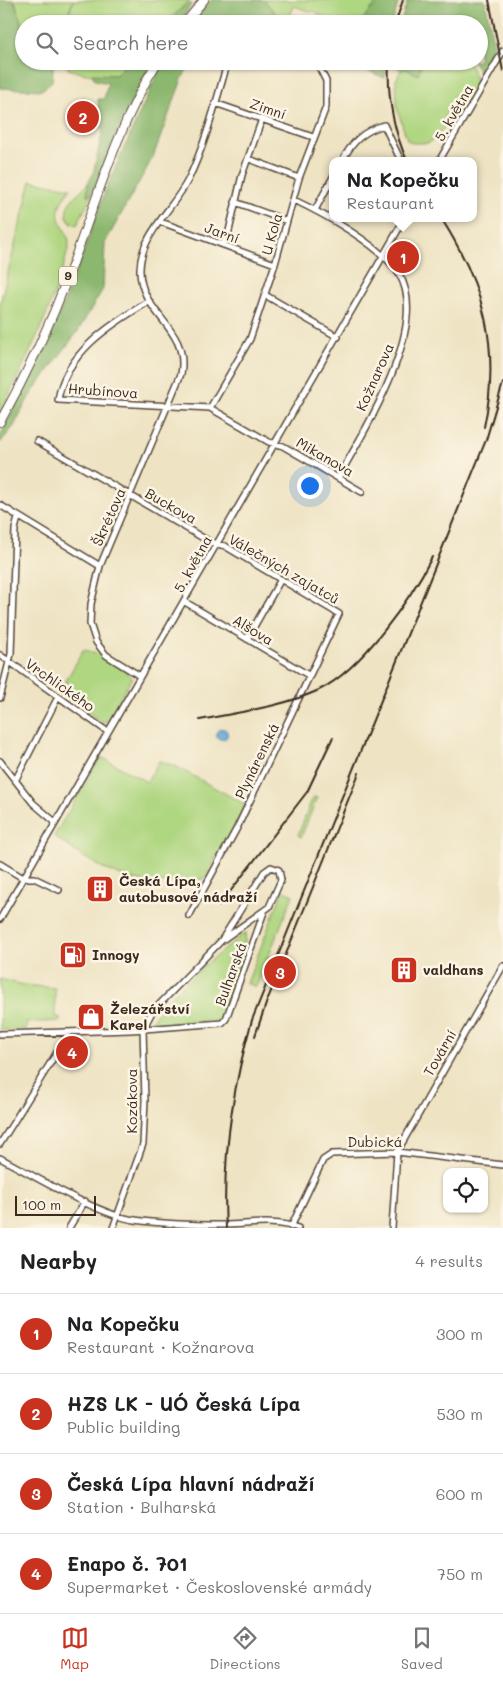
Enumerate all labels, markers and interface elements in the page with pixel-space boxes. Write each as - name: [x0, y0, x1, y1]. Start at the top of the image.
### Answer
- search box: [15, 15, 488, 70]
- icon: search: [33, 29, 61, 57]
- text: Search here: [73, 30, 189, 55]
- street label: 5. května: [430, 81, 477, 145]
- street label: Zimní: [248, 94, 289, 124]
- pin: 2: [67, 98, 99, 136]
- popup: [329, 157, 477, 222]
- text: Na Kopečku: [347, 167, 459, 192]
- text: Restaurant: [347, 192, 434, 213]
- street label: U Kola: [256, 211, 287, 257]
- street label: Jarní: [202, 218, 242, 248]
- pin: 1: [387, 238, 419, 276]
- road number: 9: [59, 266, 77, 286]
- street label: Kožnarova: [351, 340, 398, 414]
- street label: Hrubínova: [67, 379, 139, 402]
- street label: Mikanova: [293, 432, 358, 481]
- your location: [297, 473, 323, 499]
- street label: Buckova: [142, 483, 200, 528]
- street label: Škrétova: [87, 485, 130, 549]
- street label: Válečných zajatců: [226, 529, 343, 608]
- street label: 5. května: [169, 532, 216, 596]
- street label: Alšova: [229, 610, 277, 649]
- street label: Vrchlického: [22, 654, 99, 715]
- street label: Plynárenská: [230, 720, 283, 802]
- place label: Česká Lípa, autobusové nádraží: [119, 871, 258, 906]
- building icon: Česká Lípa, autobusové nádraží: [85, 874, 115, 904]
- street label: Bulharská: [210, 939, 251, 1008]
- fuel station icon: Innogy: [58, 940, 88, 970]
- place label: Innogy: [92, 945, 140, 964]
- pin: 3: [264, 953, 296, 991]
- building icon: valdhans: [389, 955, 419, 985]
- place label: valdhans: [423, 960, 484, 979]
- place label: Železářství Karel: [110, 999, 190, 1034]
- shop icon: Železářství Karel: [76, 1002, 106, 1032]
- street label: Tovární: [419, 1026, 461, 1080]
- pin: 4: [56, 1033, 88, 1071]
- street label: Kozákova: [122, 1068, 141, 1134]
- street label: Dubická: [348, 1132, 402, 1151]
- map controls: [443, 1168, 488, 1213]
- button: locate: [443, 1168, 488, 1213]
- scale bar: [15, 1193, 96, 1216]
- text: 100 m: [22, 1195, 61, 1214]
- text: Nearby: [20, 1247, 97, 1274]
- text: 4 results: [415, 1250, 483, 1271]
- text: Na Kopečku: [67, 1311, 180, 1336]
- text: 1: [32, 1323, 40, 1344]
- text: 300 m: [436, 1323, 483, 1344]
- text: Restaurant · Kožnarova: [67, 1336, 255, 1357]
- text: HZS LK - UÓ Česká Lípa: [67, 1391, 300, 1416]
- text: 2: [32, 1403, 40, 1424]
- text: 530 m: [437, 1403, 483, 1424]
- text: Public building: [67, 1416, 180, 1437]
- text: Česká Lípa hlavní nádraží: [67, 1471, 315, 1496]
- text: 3: [31, 1483, 41, 1504]
- text: 600 m: [436, 1483, 483, 1504]
- text: Station · Bulharská: [67, 1496, 217, 1517]
- text: Enapo č. 701: [67, 1551, 187, 1576]
- text: 4: [31, 1563, 41, 1584]
- text: 750 m: [437, 1563, 483, 1584]
- text: Supermarket · Československé armády: [67, 1576, 372, 1597]
- tab: Map: [60, 1624, 89, 1673]
- tab: Directions: [209, 1624, 281, 1673]
- tab: Saved: [401, 1624, 443, 1673]

